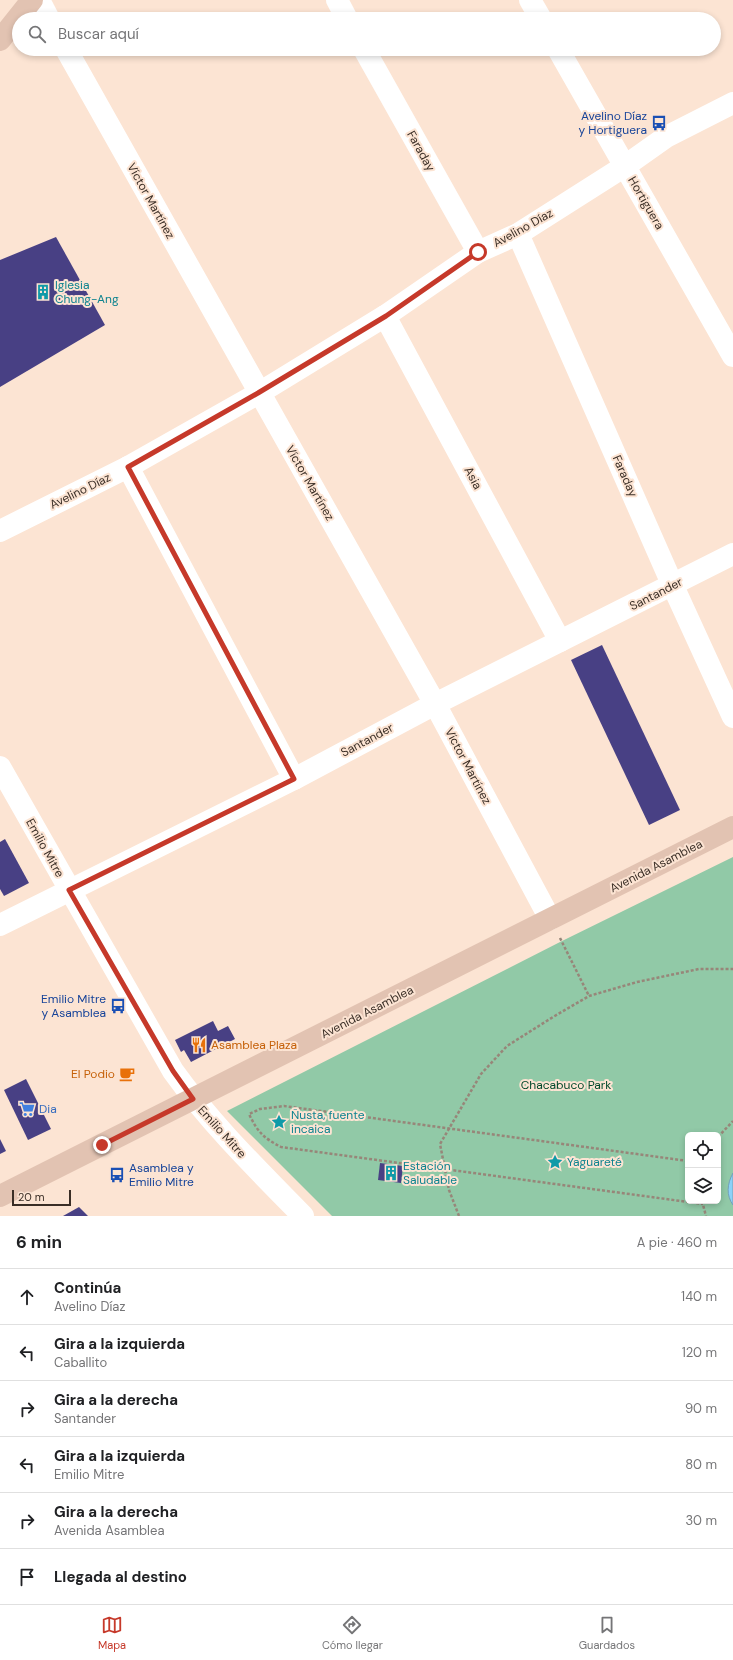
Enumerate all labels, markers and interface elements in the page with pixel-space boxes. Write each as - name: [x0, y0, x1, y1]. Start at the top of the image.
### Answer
- search box: [12, 12, 721, 56]
- icon: search: [26, 23, 48, 45]
- text: Buscar aquí: [58, 24, 139, 44]
- place label: Avelino Díaz y Hortiguera: [578, 108, 647, 138]
- bus stop icon: Avelino Díaz y Hortiguera: [650, 114, 668, 132]
- street label: Faraday: [403, 128, 439, 174]
- street label: Víctor Martínez: [124, 160, 178, 242]
- street label: Hortiguera: [624, 174, 668, 232]
- street label: Avelino Díaz: [490, 205, 556, 251]
- route start: [469, 243, 487, 261]
- place label: Iglesia Chung-Ang: [55, 277, 119, 307]
- building icon: Iglesia Chung-Ang: [34, 283, 52, 301]
- street label: Víctor Martínez: [282, 442, 338, 524]
- street label: Faraday: [609, 453, 641, 500]
- street label: Asia: [460, 464, 486, 492]
- street label: Avelino Díaz: [47, 469, 113, 513]
- street label: Santander: [627, 574, 686, 614]
- street label: Santander: [338, 719, 397, 761]
- street label: Víctor Martínez: [441, 725, 495, 807]
- street label: Emilio Mitre: [22, 816, 68, 880]
- street label: Avenida Asamblea: [607, 836, 705, 896]
- street label: Avenida Asamblea: [318, 982, 416, 1042]
- place label: Emilio Mitre y Asamblea: [41, 991, 106, 1021]
- bus stop icon: Emilio Mitre y Asamblea: [109, 997, 127, 1015]
- restaurant icon: Asamblea Plaza: [190, 1036, 208, 1054]
- place label: Asamblea Plaza: [211, 1037, 297, 1053]
- cafe icon: El Podio: [118, 1065, 136, 1083]
- place label: El Podio: [71, 1066, 115, 1082]
- park label: Chacabuco Park: [521, 1077, 611, 1093]
- supermarket icon: Dia: [18, 1100, 36, 1118]
- place label: Dia: [39, 1101, 57, 1117]
- street label: Emilio Mitre: [194, 1103, 250, 1162]
- place label: Ñusta, fuente incaica: [291, 1107, 365, 1137]
- place icon: Ñusta, fuente incaica: [270, 1113, 288, 1131]
- map controls: [685, 1132, 721, 1204]
- button: locate: [685, 1132, 721, 1168]
- route end: [93, 1136, 111, 1154]
- place icon: Yaguareté: [546, 1153, 564, 1171]
- place label: Yaguareté: [567, 1154, 622, 1170]
- place label: Estación Saludable: [403, 1158, 457, 1188]
- place label: Asamblea y Emilio Mitre: [129, 1160, 194, 1190]
- building icon: Estación Saludable: [382, 1164, 400, 1182]
- bus stop icon: Asamblea y Emilio Mitre: [108, 1166, 126, 1184]
- button: layers: [685, 1168, 721, 1204]
- scale bar: [12, 1188, 71, 1207]
- text: 20 m: [18, 1190, 44, 1204]
- text: 6 min: [16, 1231, 62, 1253]
- text: A pie · 460 m: [637, 1234, 717, 1251]
- text: Continúa: [54, 1278, 121, 1298]
- icon: ahead: [16, 1286, 38, 1308]
- text: 140 m: [681, 1288, 717, 1305]
- text: Avelino Díaz: [54, 1298, 125, 1315]
- text: Gira a la izquierda: [54, 1334, 185, 1354]
- icon: left: [16, 1342, 38, 1364]
- text: 120 m: [682, 1344, 717, 1361]
- text: Caballito: [54, 1354, 107, 1371]
- text: Gira a la derecha: [54, 1390, 178, 1410]
- icon: right: [16, 1398, 38, 1420]
- text: 90 m: [685, 1400, 717, 1417]
- text: Santander: [54, 1410, 116, 1427]
- text: Gira a la izquierda: [54, 1446, 185, 1466]
- icon: left: [16, 1454, 38, 1476]
- text: 80 m: [685, 1456, 717, 1473]
- text: Emilio Mitre: [54, 1466, 124, 1483]
- text: Gira a la derecha: [54, 1502, 178, 1522]
- icon: right: [16, 1510, 38, 1532]
- text: 30 m: [685, 1512, 717, 1529]
- text: Avenida Asamblea: [54, 1522, 164, 1539]
- icon: arrive: [16, 1566, 38, 1588]
- text: Llegada al destino: [54, 1567, 187, 1587]
- tab: Mapa: [98, 1614, 126, 1652]
- tab: Cómo llegar: [322, 1614, 383, 1652]
- tab: Guardados: [579, 1614, 635, 1652]

